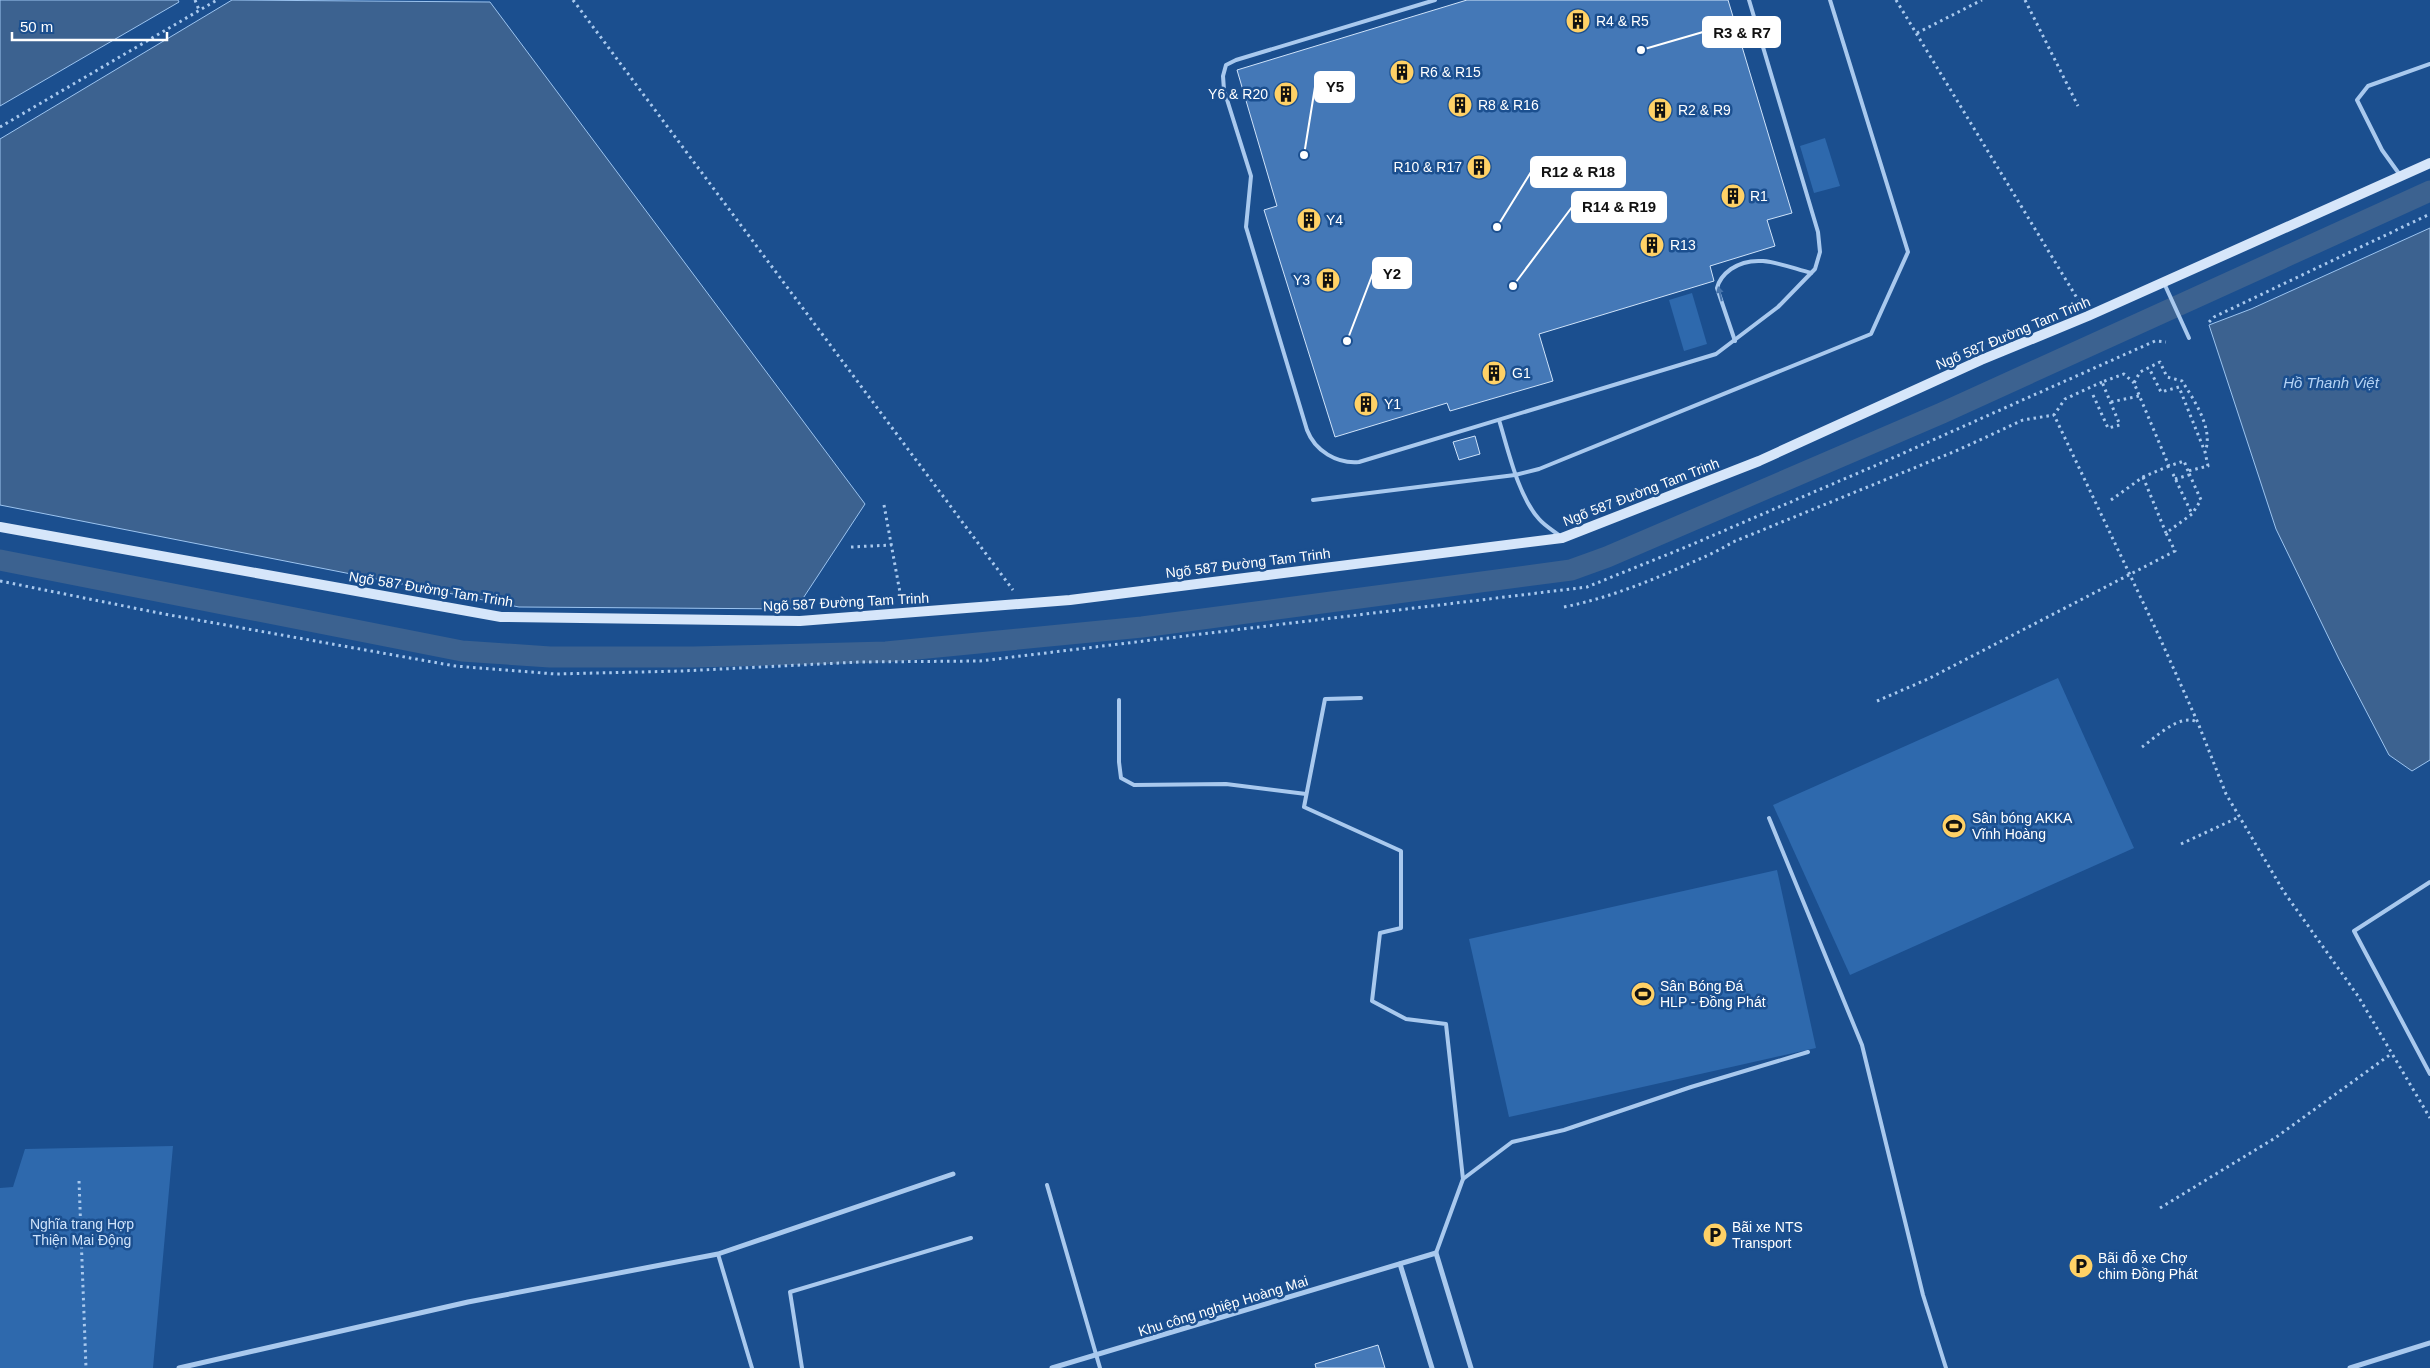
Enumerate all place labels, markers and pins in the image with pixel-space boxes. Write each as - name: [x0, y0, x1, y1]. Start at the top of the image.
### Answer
- building icon: R4 & R5: [1565, 8, 1591, 34]
- place label: R4 & R5: [1596, 13, 1649, 29]
- callout: R3 & R7: [1703, 17, 1780, 47]
- building icon: R6 & R15: [1389, 59, 1415, 85]
- place label: R6 & R15: [1420, 64, 1481, 80]
- callout: Y5: [1315, 72, 1354, 102]
- building icon: Y6 & R20: [1273, 81, 1299, 107]
- place label: Y6 & R20: [1208, 86, 1268, 102]
- building icon: R8 & R16: [1447, 92, 1473, 118]
- place label: R8 & R16: [1478, 97, 1539, 113]
- building icon: R2 & R9: [1647, 97, 1673, 123]
- place label: R2 & R9: [1678, 102, 1731, 118]
- building icon: R10 & R17: [1466, 154, 1492, 180]
- callout: R12 & R18: [1531, 157, 1625, 187]
- place label: R10 & R17: [1394, 159, 1462, 175]
- building icon: R1: [1720, 183, 1746, 209]
- place label: R1: [1750, 188, 1768, 204]
- callout: R14 & R19: [1572, 192, 1666, 222]
- building icon: Y4: [1296, 207, 1322, 233]
- place label: Y4: [1326, 212, 1343, 228]
- building icon: R13: [1639, 232, 1665, 258]
- place label: R13: [1670, 237, 1696, 253]
- callout: Y2: [1373, 258, 1411, 288]
- building icon: Y3: [1315, 267, 1341, 293]
- place label: Y3: [1293, 272, 1310, 288]
- building icon: G1: [1481, 360, 1507, 386]
- place label: G1: [1512, 365, 1531, 381]
- building icon: Y1: [1353, 391, 1379, 417]
- place label: Y1: [1384, 396, 1401, 412]
- place label: Sân bóng AKKA Vĩnh Hoàng: [1972, 810, 2073, 842]
- sports icon: Sân bóng AKKA Vĩnh Hoàng: [1941, 813, 1967, 839]
- place label: Sân Bóng Đá HLP - Đồng Phát: [1660, 978, 1766, 1010]
- sports icon: Sân Bóng Đá HLP - Đồng Phát: [1630, 981, 1656, 1007]
- place label: Bãi xe NTS Transport: [1732, 1219, 1803, 1251]
- parking icon: Bãi xe NTS Transport: [1702, 1222, 1728, 1248]
- place label: Bãi đỗ xe Chợ chim Đồng Phát: [2098, 1250, 2198, 1282]
- parking icon: Bãi đỗ xe Chợ chim Đồng Phát: [2068, 1253, 2094, 1279]

